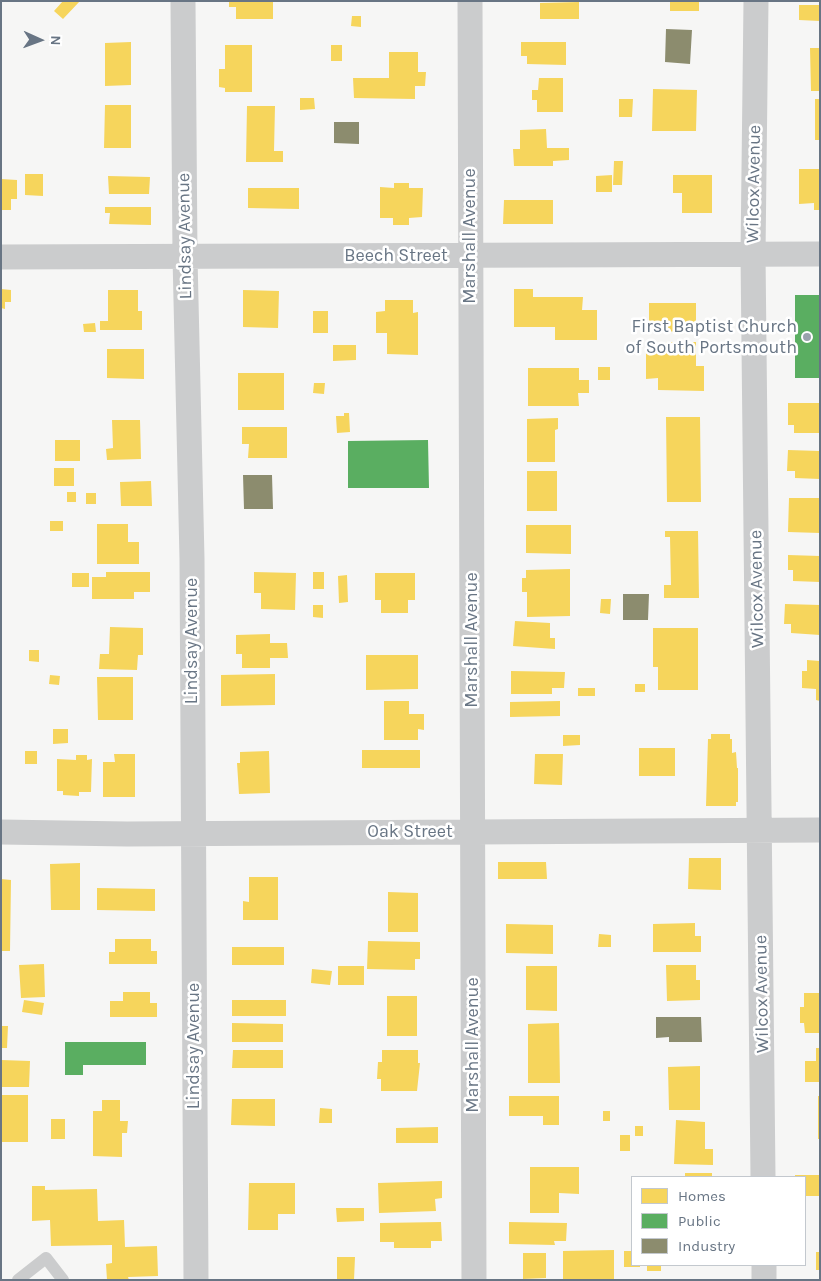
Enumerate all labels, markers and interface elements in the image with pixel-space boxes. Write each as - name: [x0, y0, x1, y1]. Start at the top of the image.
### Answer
- north arrow: [15, 15, 65, 65]
- text: N: [47, 35, 64, 46]
- street label: Wilcox Avenue: [742, 125, 766, 243]
- street label: Marshall Avenue: [459, 168, 481, 304]
- street label: Lindsay Avenue: [173, 173, 197, 299]
- street label: Beech Street: [344, 245, 448, 267]
- place label: First Baptist Church of South Portsmouth: [625, 316, 797, 358]
- marker: First Baptist Church of South Portsmouth: [801, 331, 813, 343]
- street label: Wilcox Avenue: [745, 530, 769, 648]
- street label: Marshall Avenue: [461, 572, 483, 708]
- street label: Lindsay Avenue: [181, 578, 203, 704]
- street label: Oak Street: [367, 821, 453, 843]
- street label: Wilcox Avenue: [750, 935, 774, 1053]
- street label: Marshall Avenue: [462, 977, 484, 1113]
- street label: Lindsay Avenue: [183, 983, 205, 1109]
- legend: [631, 1176, 806, 1266]
- text: Homes: [678, 1187, 726, 1205]
- text: Public: [678, 1212, 721, 1230]
- text: Industry: [678, 1237, 735, 1255]

